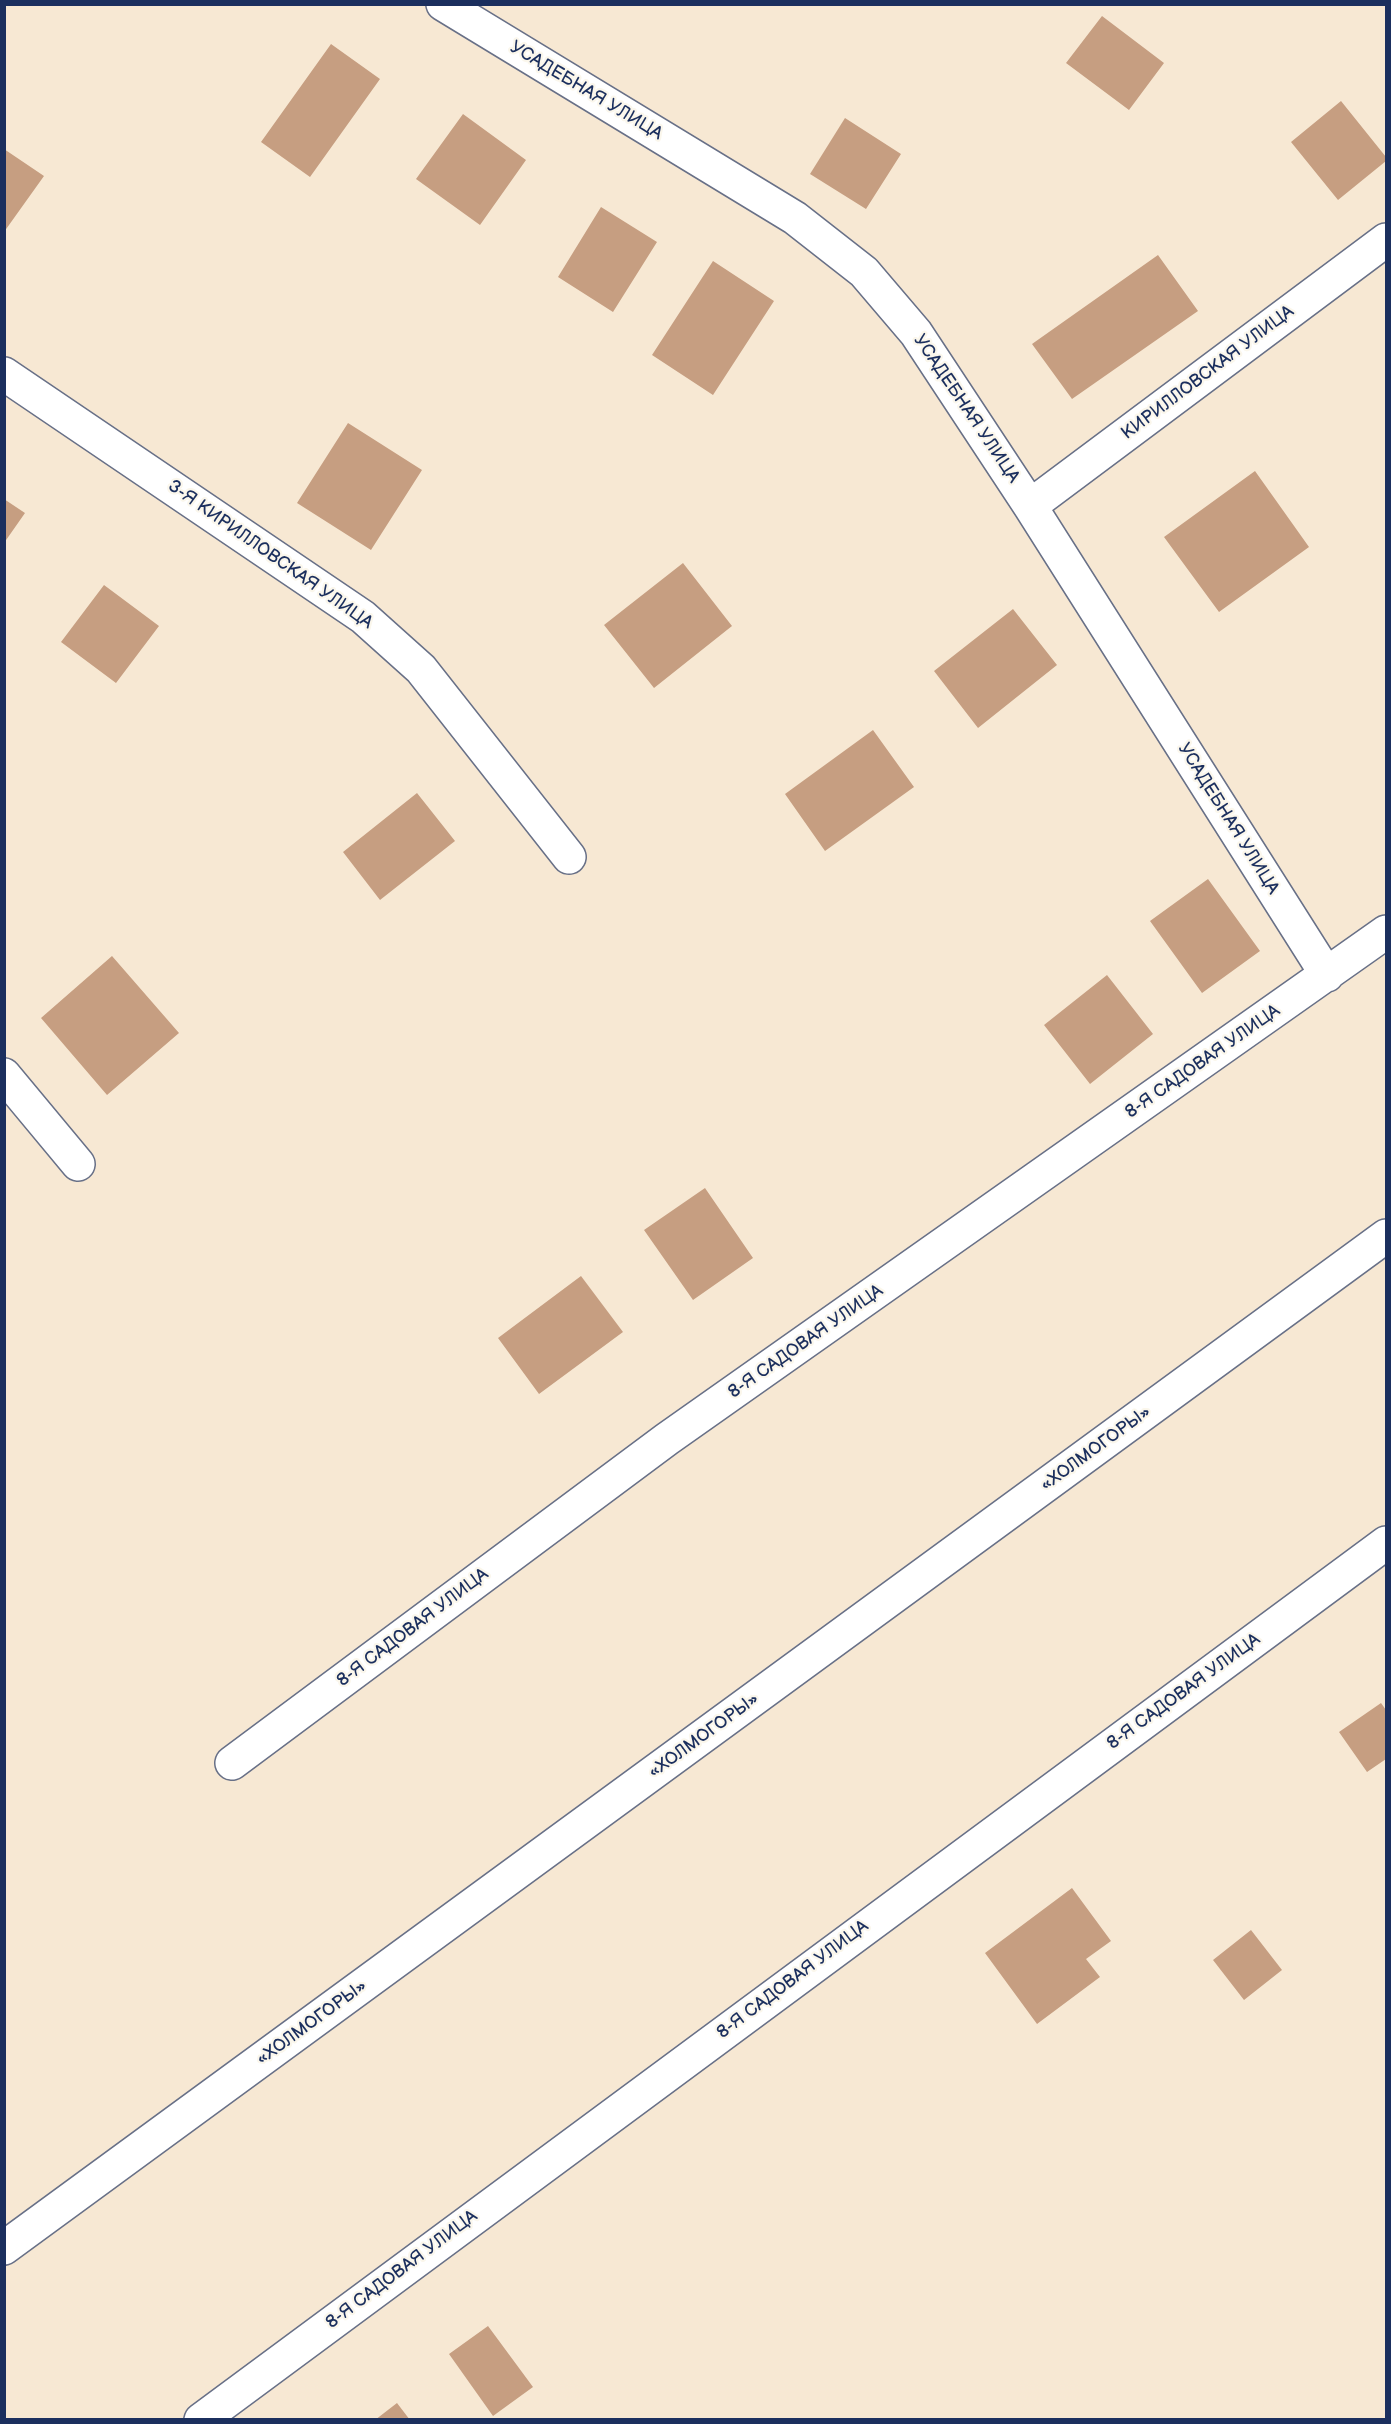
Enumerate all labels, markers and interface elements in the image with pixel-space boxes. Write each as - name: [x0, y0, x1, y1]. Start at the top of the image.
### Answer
- street label: УСАДЕБНАЯ УЛИЦА: [506, 37, 666, 145]
- street label: КИРИЛЛОВСКАЯ УЛИЦА: [1118, 301, 1298, 445]
- street label: УСАДЕБНАЯ УЛИЦА: [908, 331, 1024, 487]
- street label: 3-Я КИРИЛЛОВСКАЯ УЛИЦА: [163, 476, 377, 634]
- street label: УСАДЕБНАЯ УЛИЦА: [1173, 739, 1283, 899]
- street label: 8-Я САДОВАЯ УЛИЦА: [1121, 1000, 1285, 1124]
- street label: 8-Я САДОВАЯ УЛИЦА: [724, 1280, 888, 1404]
- street label: «ХОЛМОГОРЫ»: [1036, 1402, 1156, 1496]
- street label: 8-Я САДОВАЯ УЛИЦА: [333, 1564, 493, 1692]
- street label: 8-Я САДОВАЯ УЛИЦА: [1103, 1629, 1265, 1755]
- street label: «ХОЛМОГОРЫ»: [644, 1689, 764, 1783]
- street label: 8-Я САДОВАЯ УЛИЦА: [713, 1916, 873, 2044]
- street label: «ХОЛМОГОРЫ»: [252, 1976, 372, 2070]
- street label: 8-Я САДОВАЯ УЛИЦА: [322, 2206, 482, 2334]

